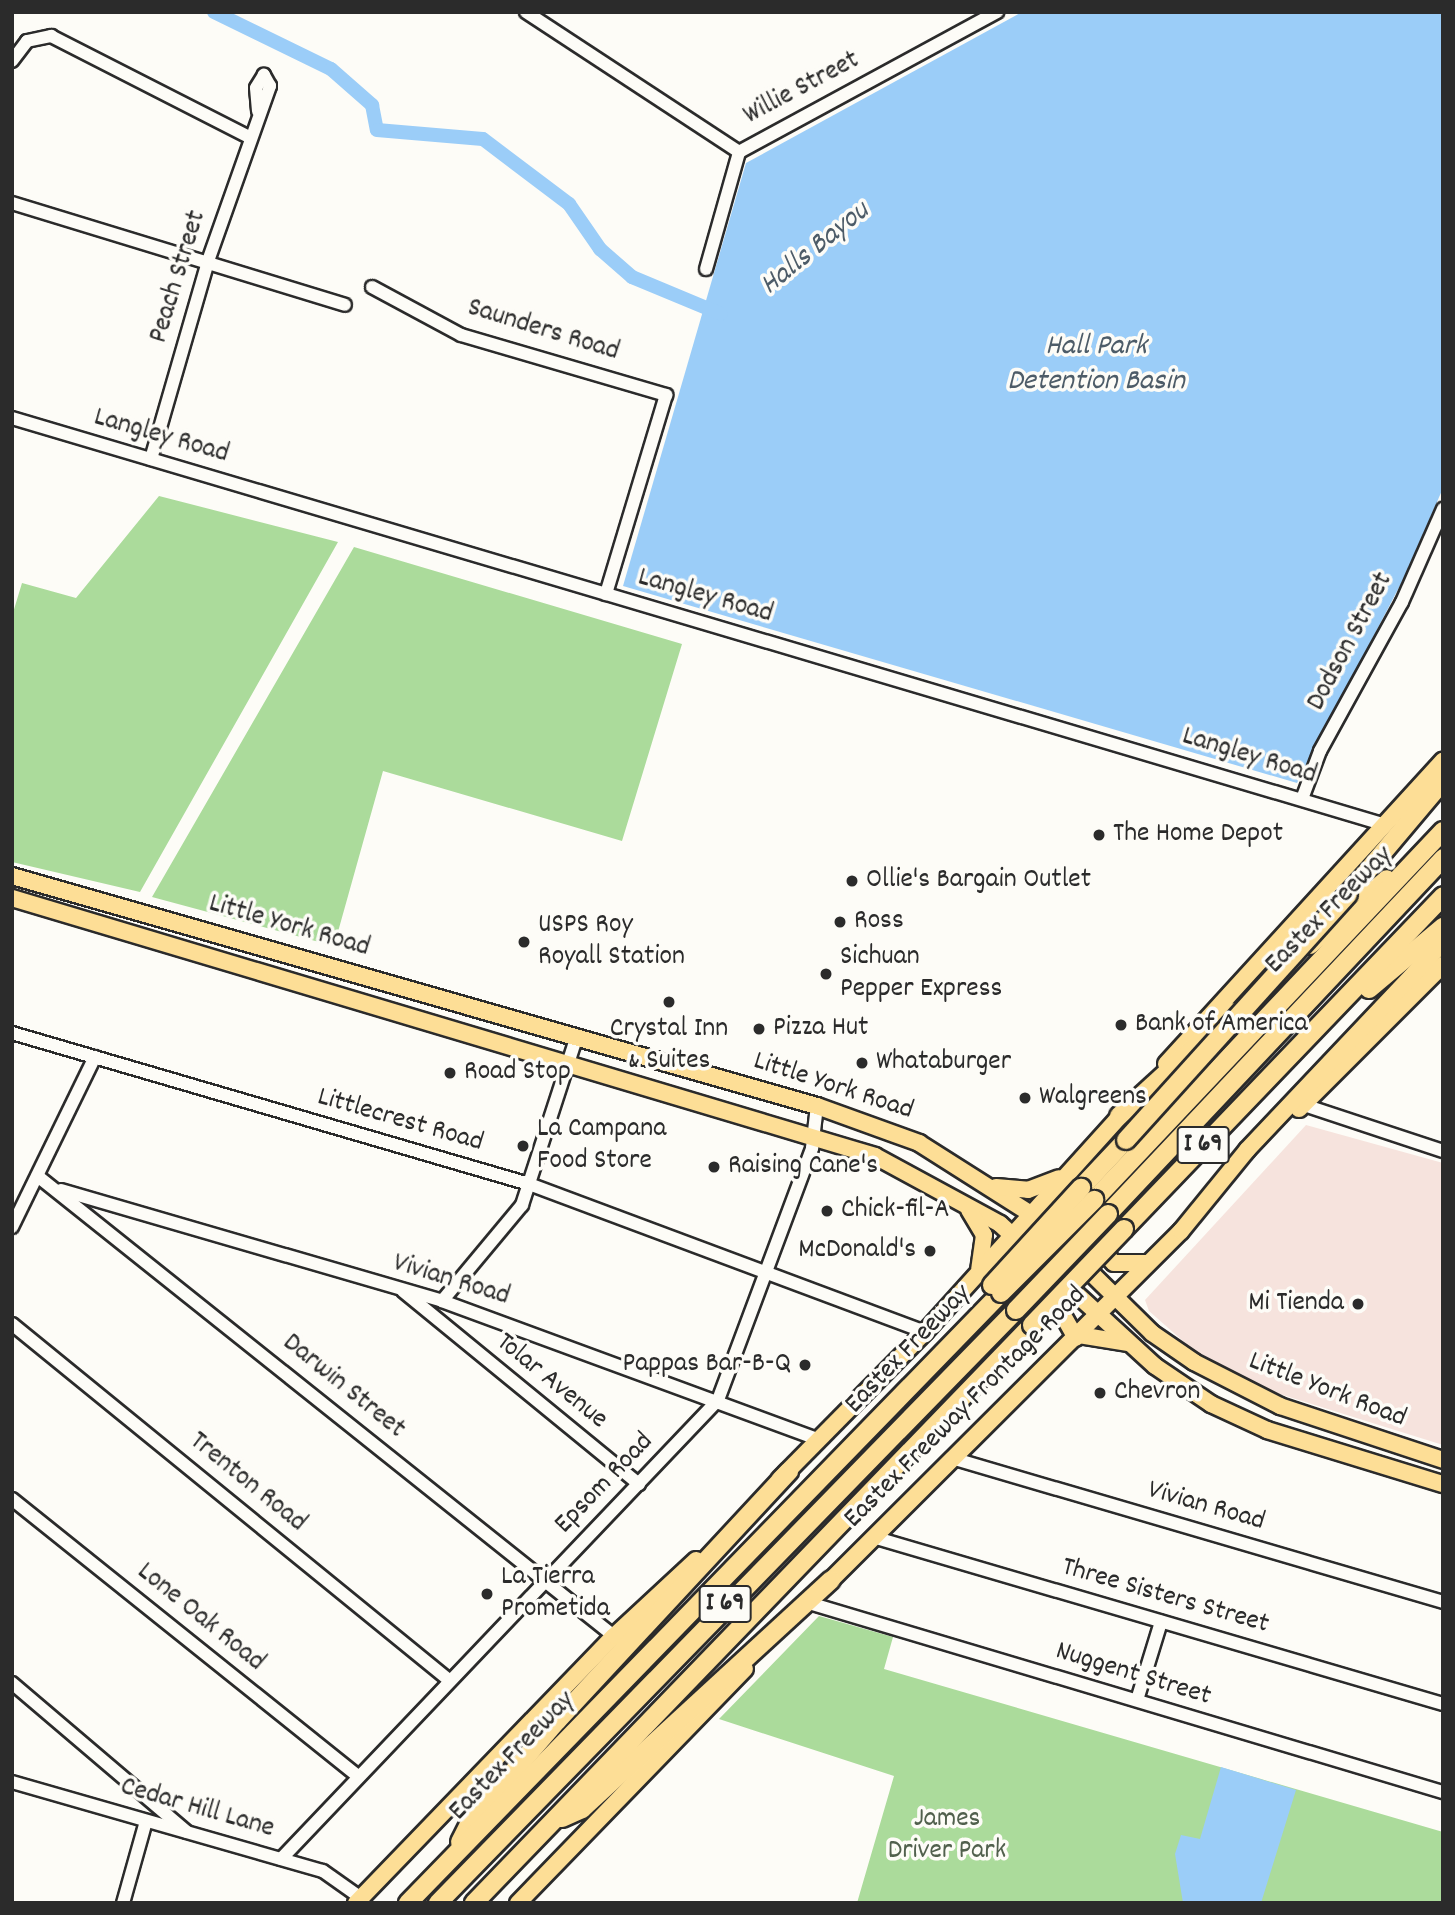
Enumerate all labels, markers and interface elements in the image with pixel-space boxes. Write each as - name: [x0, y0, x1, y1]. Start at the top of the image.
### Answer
- street label: Willie Street: [738, 44, 866, 134]
- water label: Halls Bayou: [754, 195, 878, 305]
- street label: Peach Street: [143, 207, 215, 347]
- street label: Saunders Road: [463, 292, 623, 370]
- water label: Hall Park Detention Basin: [1007, 330, 1185, 400]
- street label: Langley Road: [90, 402, 232, 472]
- street label: Langley Road: [634, 562, 776, 632]
- street label: Dodson Street: [1301, 567, 1401, 717]
- street label: Langley Road: [1178, 721, 1320, 793]
- place label: The Home Depot: [1113, 818, 1283, 852]
- marker: The Home Depot: [1091, 827, 1107, 843]
- street label: Eastex Freeway: [1259, 840, 1401, 982]
- place label: Ollie's Bargain Outlet: [866, 864, 1091, 898]
- marker: Ollie's Bargain Outlet: [844, 873, 860, 889]
- street label: Little York Road: [205, 888, 373, 966]
- place label: Ross: [854, 905, 904, 939]
- place label: USPS Roy Royall Station: [538, 909, 685, 975]
- marker: Ross: [832, 914, 848, 930]
- marker: USPS Roy Royall Station: [516, 934, 532, 950]
- place label: Sichuan Pepper Express: [840, 941, 1002, 1007]
- marker: Sichuan Pepper Express: [818, 966, 834, 982]
- marker: Crystal Inn & Suites: [661, 994, 677, 1010]
- place label: Bank of America: [1135, 1008, 1308, 1042]
- place label: Pizza Hut: [773, 1012, 868, 1046]
- place label: Crystal Inn & Suites: [610, 1013, 728, 1079]
- marker: Bank of America: [1113, 1017, 1129, 1033]
- marker: Pizza Hut: [751, 1021, 767, 1037]
- street label: Little York Road: [749, 1045, 917, 1129]
- place label: Whataburger: [876, 1046, 1011, 1080]
- marker: Whataburger: [854, 1055, 870, 1071]
- place label: Road Stop: [464, 1056, 571, 1090]
- marker: Road Stop: [442, 1065, 458, 1081]
- street label: Littlecrest Road: [313, 1081, 487, 1161]
- place label: Walgreens: [1039, 1081, 1147, 1115]
- marker: Walgreens: [1017, 1090, 1033, 1106]
- place label: La Campana Food Store: [537, 1113, 666, 1179]
- road number: I 69: [1175, 1122, 1231, 1168]
- marker: La Campana Food Store: [515, 1138, 531, 1154]
- place label: Raising Cane's: [728, 1150, 878, 1184]
- marker: Raising Cane's: [706, 1159, 722, 1175]
- place label: Chick-fil-A: [841, 1194, 950, 1228]
- marker: Chick-fil-A: [819, 1203, 835, 1219]
- place label: McDonald's: [798, 1234, 916, 1268]
- marker: McDonald's: [922, 1243, 938, 1259]
- street label: Vivian Road: [389, 1247, 513, 1315]
- street label: Eastex Freeway: [839, 1278, 979, 1422]
- street label: Eastex Freeway Frontage Road: [838, 1280, 1094, 1536]
- place label: Mi Tienda: [1248, 1287, 1344, 1321]
- marker: Mi Tienda: [1350, 1296, 1366, 1312]
- street label: Darwin Street: [275, 1327, 411, 1447]
- street label: Tolar Avenue: [488, 1327, 614, 1437]
- street label: Little York Road: [1243, 1346, 1411, 1436]
- place label: Pappas Bar-B-Q: [622, 1348, 791, 1382]
- marker: Pappas Bar-B-Q: [797, 1357, 813, 1373]
- place label: Chevron: [1114, 1376, 1200, 1410]
- marker: Chevron: [1092, 1385, 1108, 1401]
- street label: Trenton Road: [182, 1425, 312, 1541]
- street label: Epsom Road: [549, 1426, 661, 1542]
- street label: Vivian Road: [1144, 1474, 1268, 1540]
- street label: Three Sisters Street: [1058, 1551, 1272, 1643]
- street label: Lone Oak Road: [129, 1556, 271, 1680]
- place label: La Tierra Prometida: [501, 1561, 610, 1627]
- road number: I 69: [697, 1582, 753, 1626]
- marker: La Tierra Prometida: [479, 1586, 495, 1602]
- street label: Nuggent Street: [1051, 1635, 1215, 1715]
- street label: Eastex Freeway: [443, 1685, 583, 1829]
- street label: Cedar Hill Lane: [116, 1771, 278, 1847]
- park label: James Driver Park: [888, 1803, 1006, 1869]

